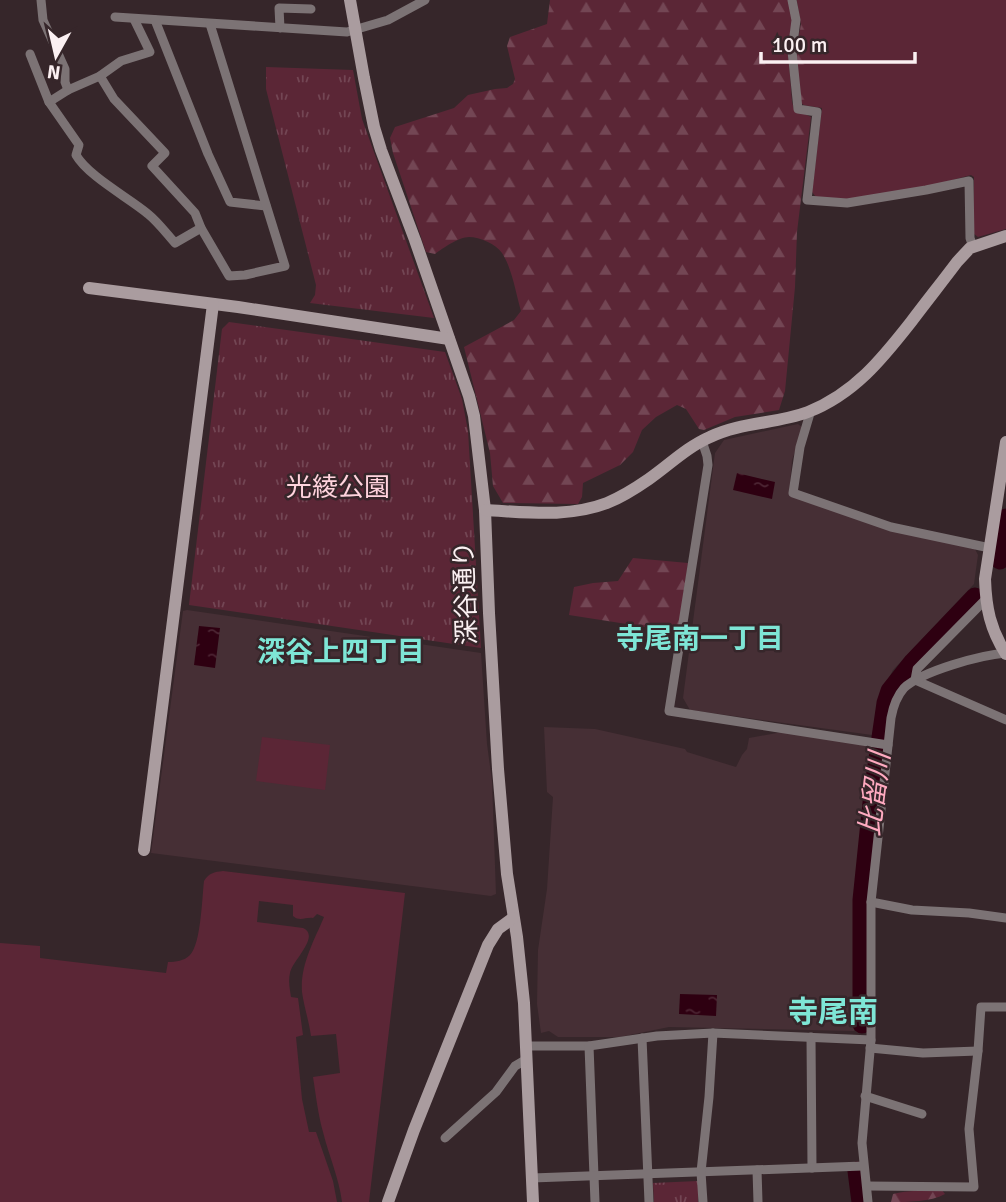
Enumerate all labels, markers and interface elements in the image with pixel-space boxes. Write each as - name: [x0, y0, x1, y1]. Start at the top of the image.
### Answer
- north arrow: [21, 21, 91, 91]
- scale bar: [761, 21, 915, 65]
- text: 100 m: [772, 32, 827, 58]
- text: N: [46, 59, 62, 85]
- park label: 光綾公園: [286, 472, 390, 504]
- street label: 深谷通り: [448, 540, 484, 646]
- district label: 寺尾南一丁目: [616, 622, 784, 656]
- district label: 深谷上四丁目: [257, 635, 425, 669]
- water label: 比留川: [853, 747, 897, 838]
- district label: 寺尾南: [788, 994, 878, 1031]

